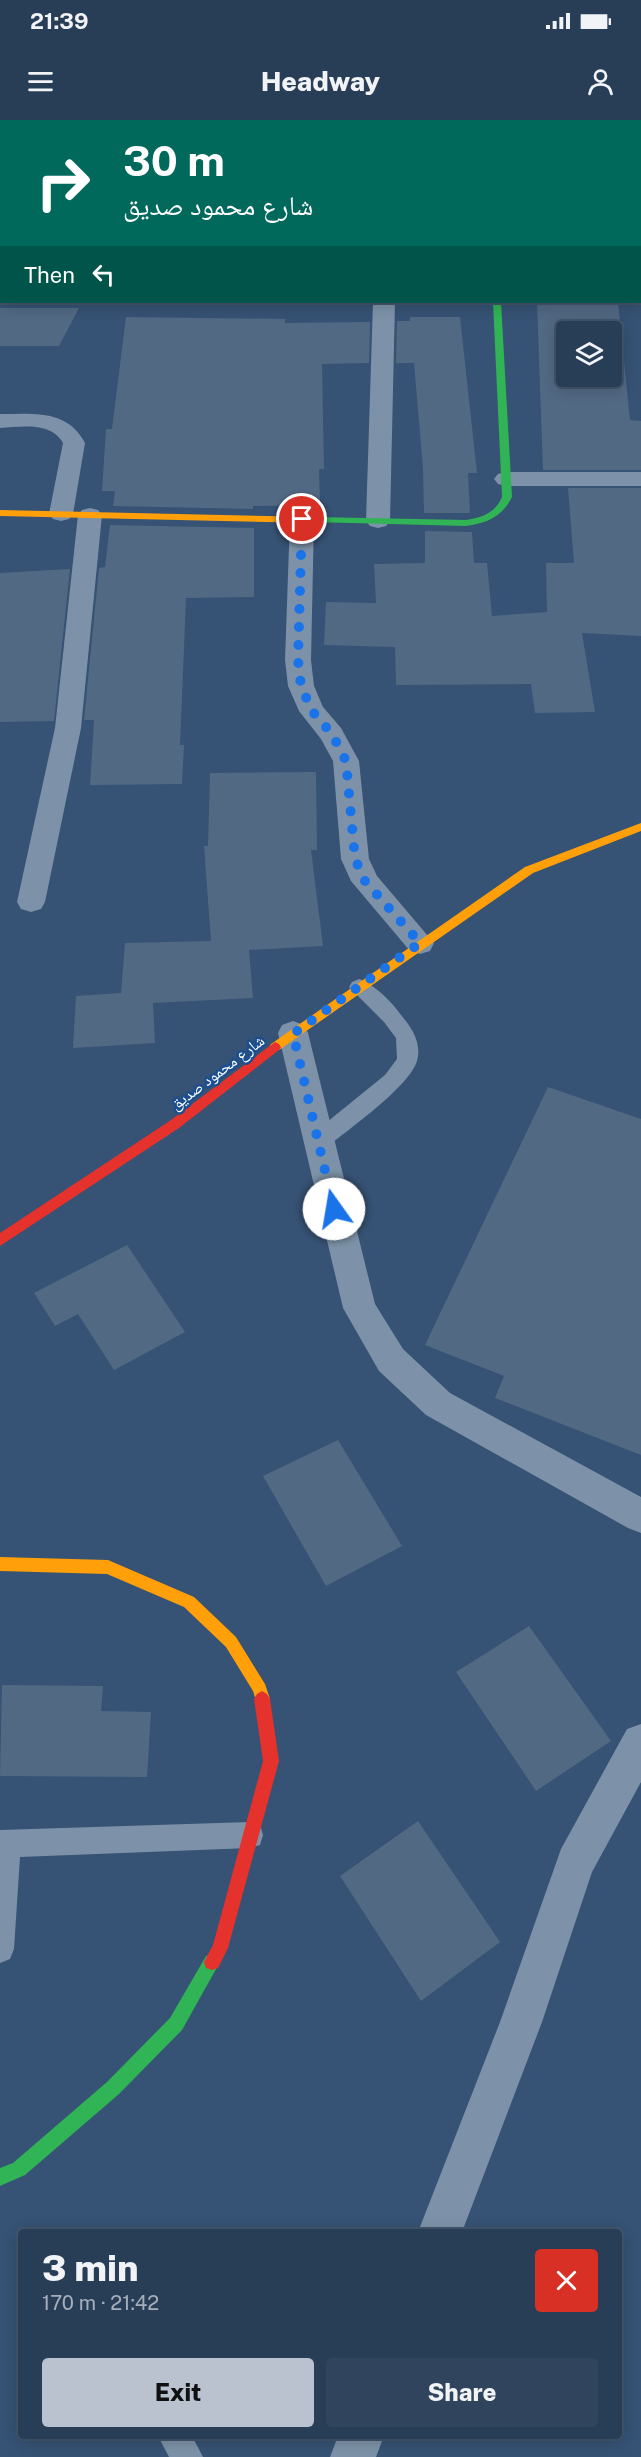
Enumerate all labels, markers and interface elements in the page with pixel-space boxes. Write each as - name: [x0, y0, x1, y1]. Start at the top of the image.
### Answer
- text: 21:39: [30, 8, 88, 34]
- icon: menu: [24, 65, 57, 98]
- text: Headway: [261, 65, 380, 97]
- icon: person: [584, 65, 617, 98]
- text: 30 m: [123, 136, 225, 185]
- icon: right: [24, 144, 102, 222]
- text: شارع محمود صديق: [123, 189, 313, 221]
- icon: left: [87, 258, 120, 291]
- text: Then: [24, 262, 75, 288]
- map controls: [556, 321, 622, 387]
- button: layers: [556, 321, 622, 387]
- pin: [276, 493, 327, 544]
- icon: arrive: [285, 502, 318, 535]
- street label: شارع محمود صديق: [167, 1031, 269, 1115]
- position arrow: [302, 1177, 366, 1241]
- text: 3 min: [42, 2247, 139, 2289]
- button: close: [535, 2249, 598, 2312]
- text: 170 m · 21:42: [42, 2291, 159, 2315]
- button: Exit: [42, 2358, 314, 2427]
- button: Share: [326, 2358, 598, 2427]

